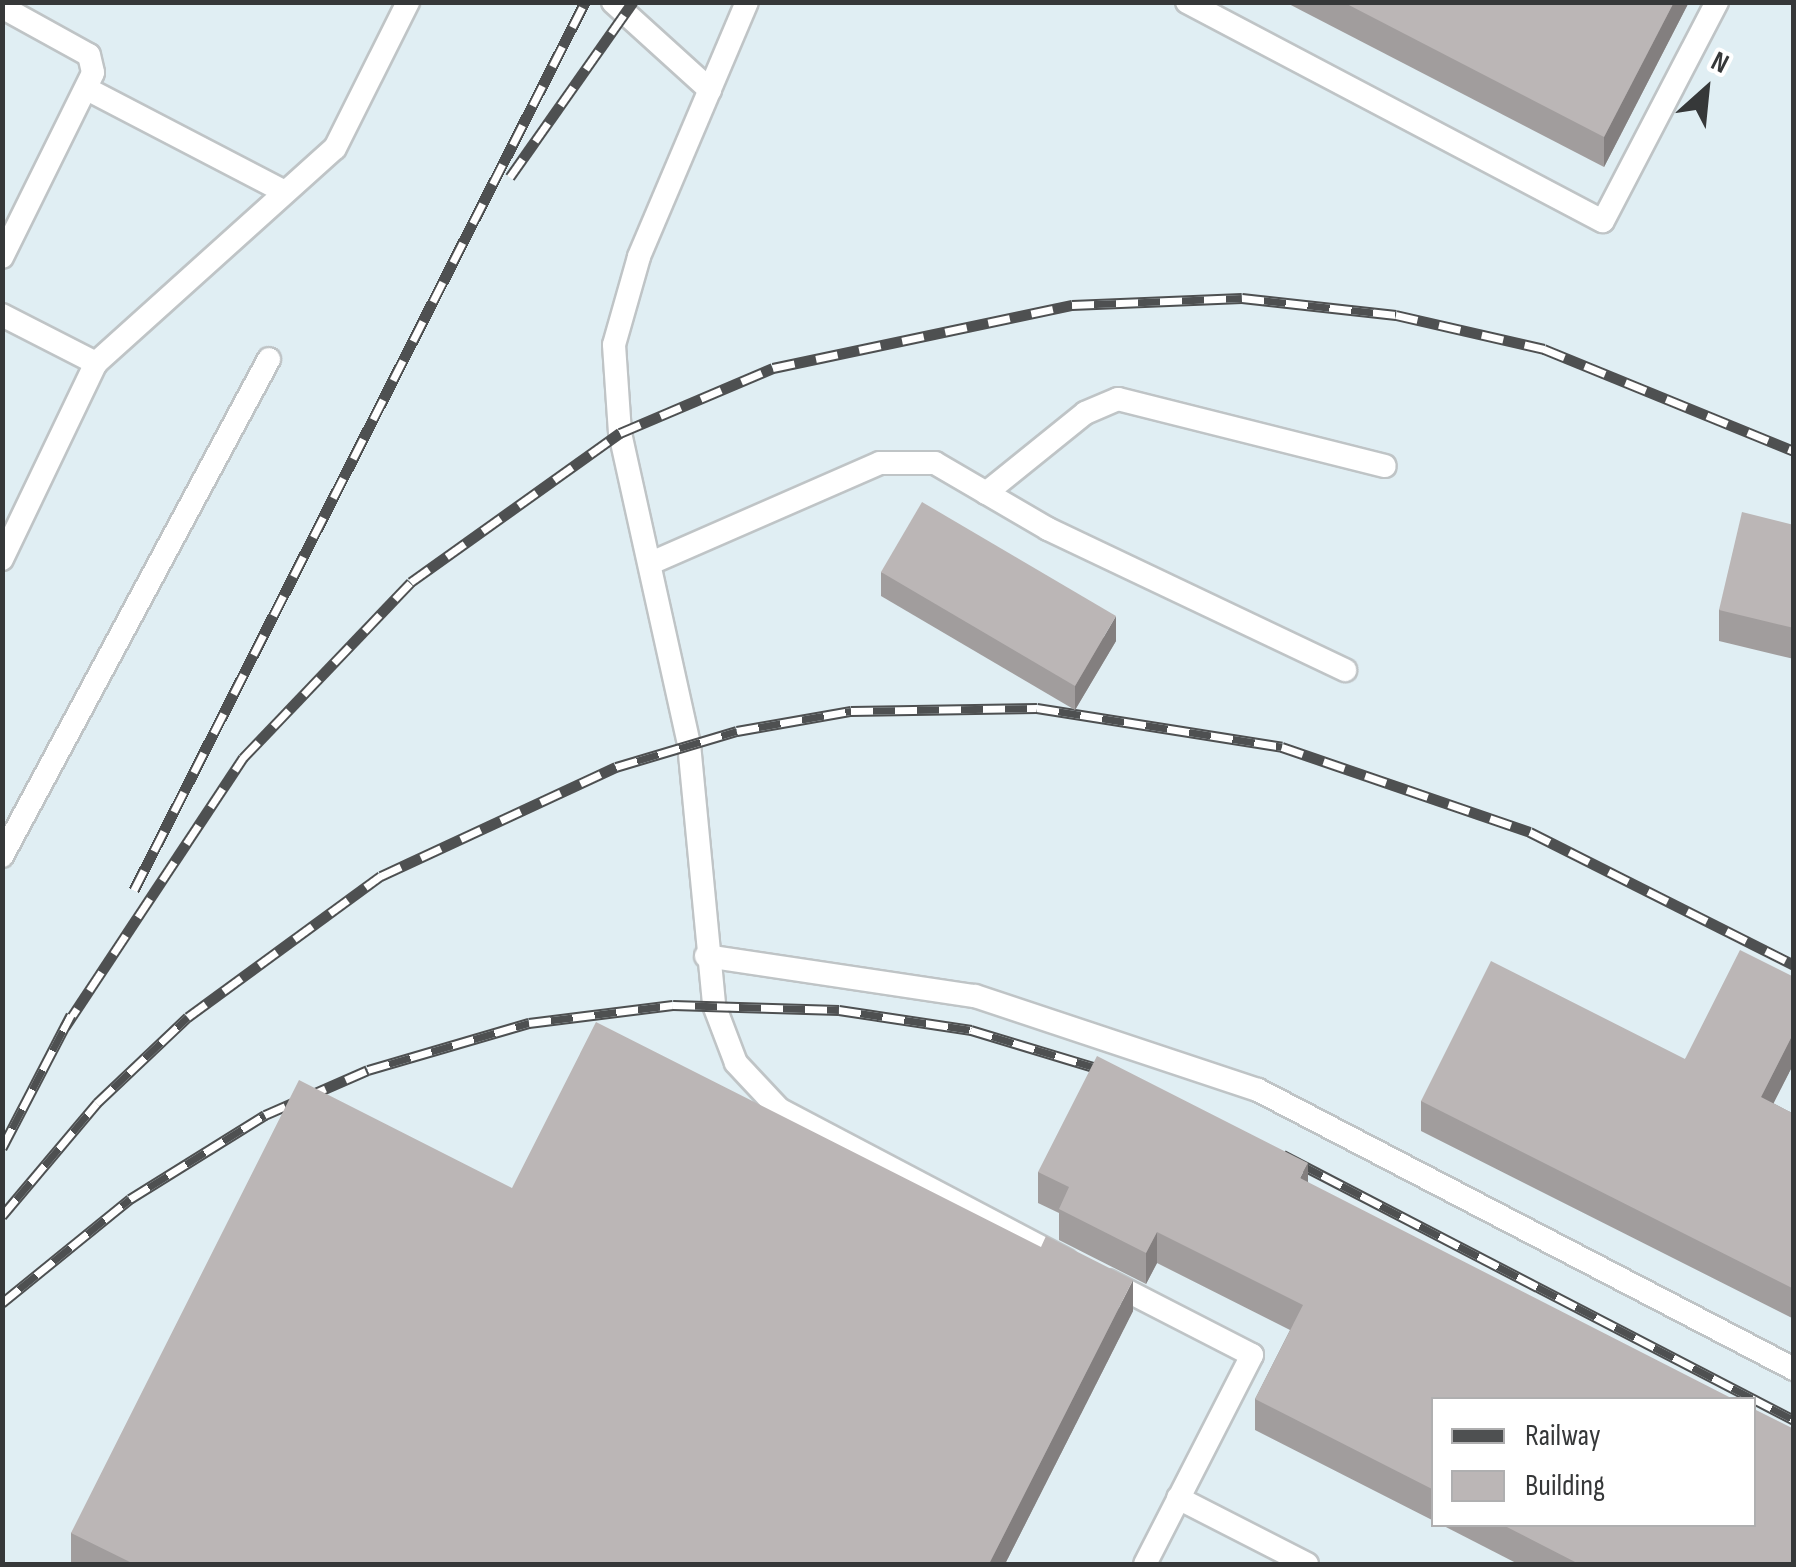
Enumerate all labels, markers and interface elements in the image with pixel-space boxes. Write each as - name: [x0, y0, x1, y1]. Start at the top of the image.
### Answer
- north arrow: [1656, 40, 1756, 140]
- text: N: [1706, 45, 1734, 81]
- legend: [1431, 1397, 1756, 1527]
- text: Railway: [1525, 1418, 1601, 1454]
- text: Building: [1525, 1468, 1605, 1504]

